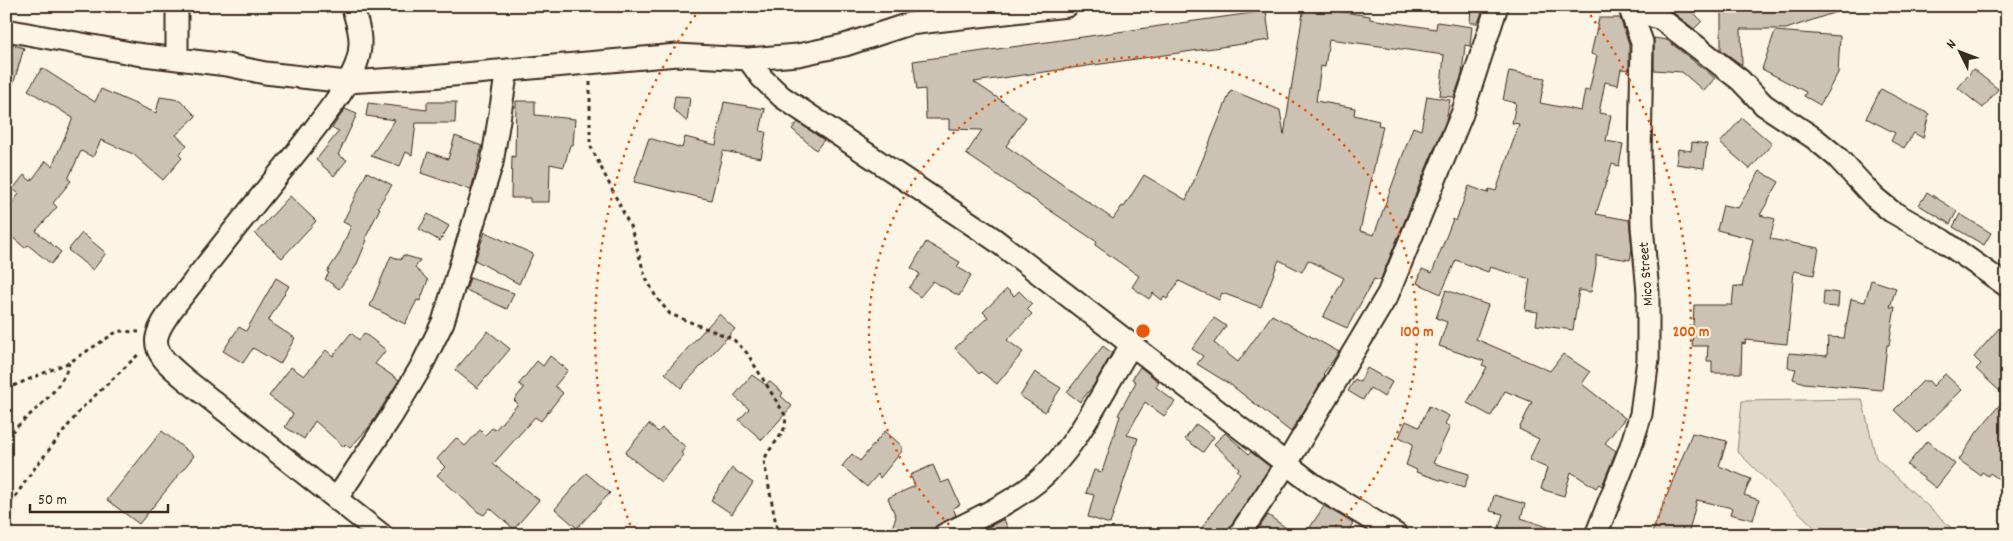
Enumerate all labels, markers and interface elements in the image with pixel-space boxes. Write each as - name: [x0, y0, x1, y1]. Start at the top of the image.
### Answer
- north arrow: [1936, 28, 1986, 78]
- text: N: [1942, 35, 1962, 54]
- street label: Mico Street: [1634, 241, 1660, 307]
- centre of rings: [1134, 322, 1152, 340]
- text: 100 m: [1400, 322, 1434, 344]
- text: 200 m: [1673, 322, 1709, 344]
- scale bar: [30, 481, 168, 513]
- text: 50 m: [38, 490, 67, 512]

